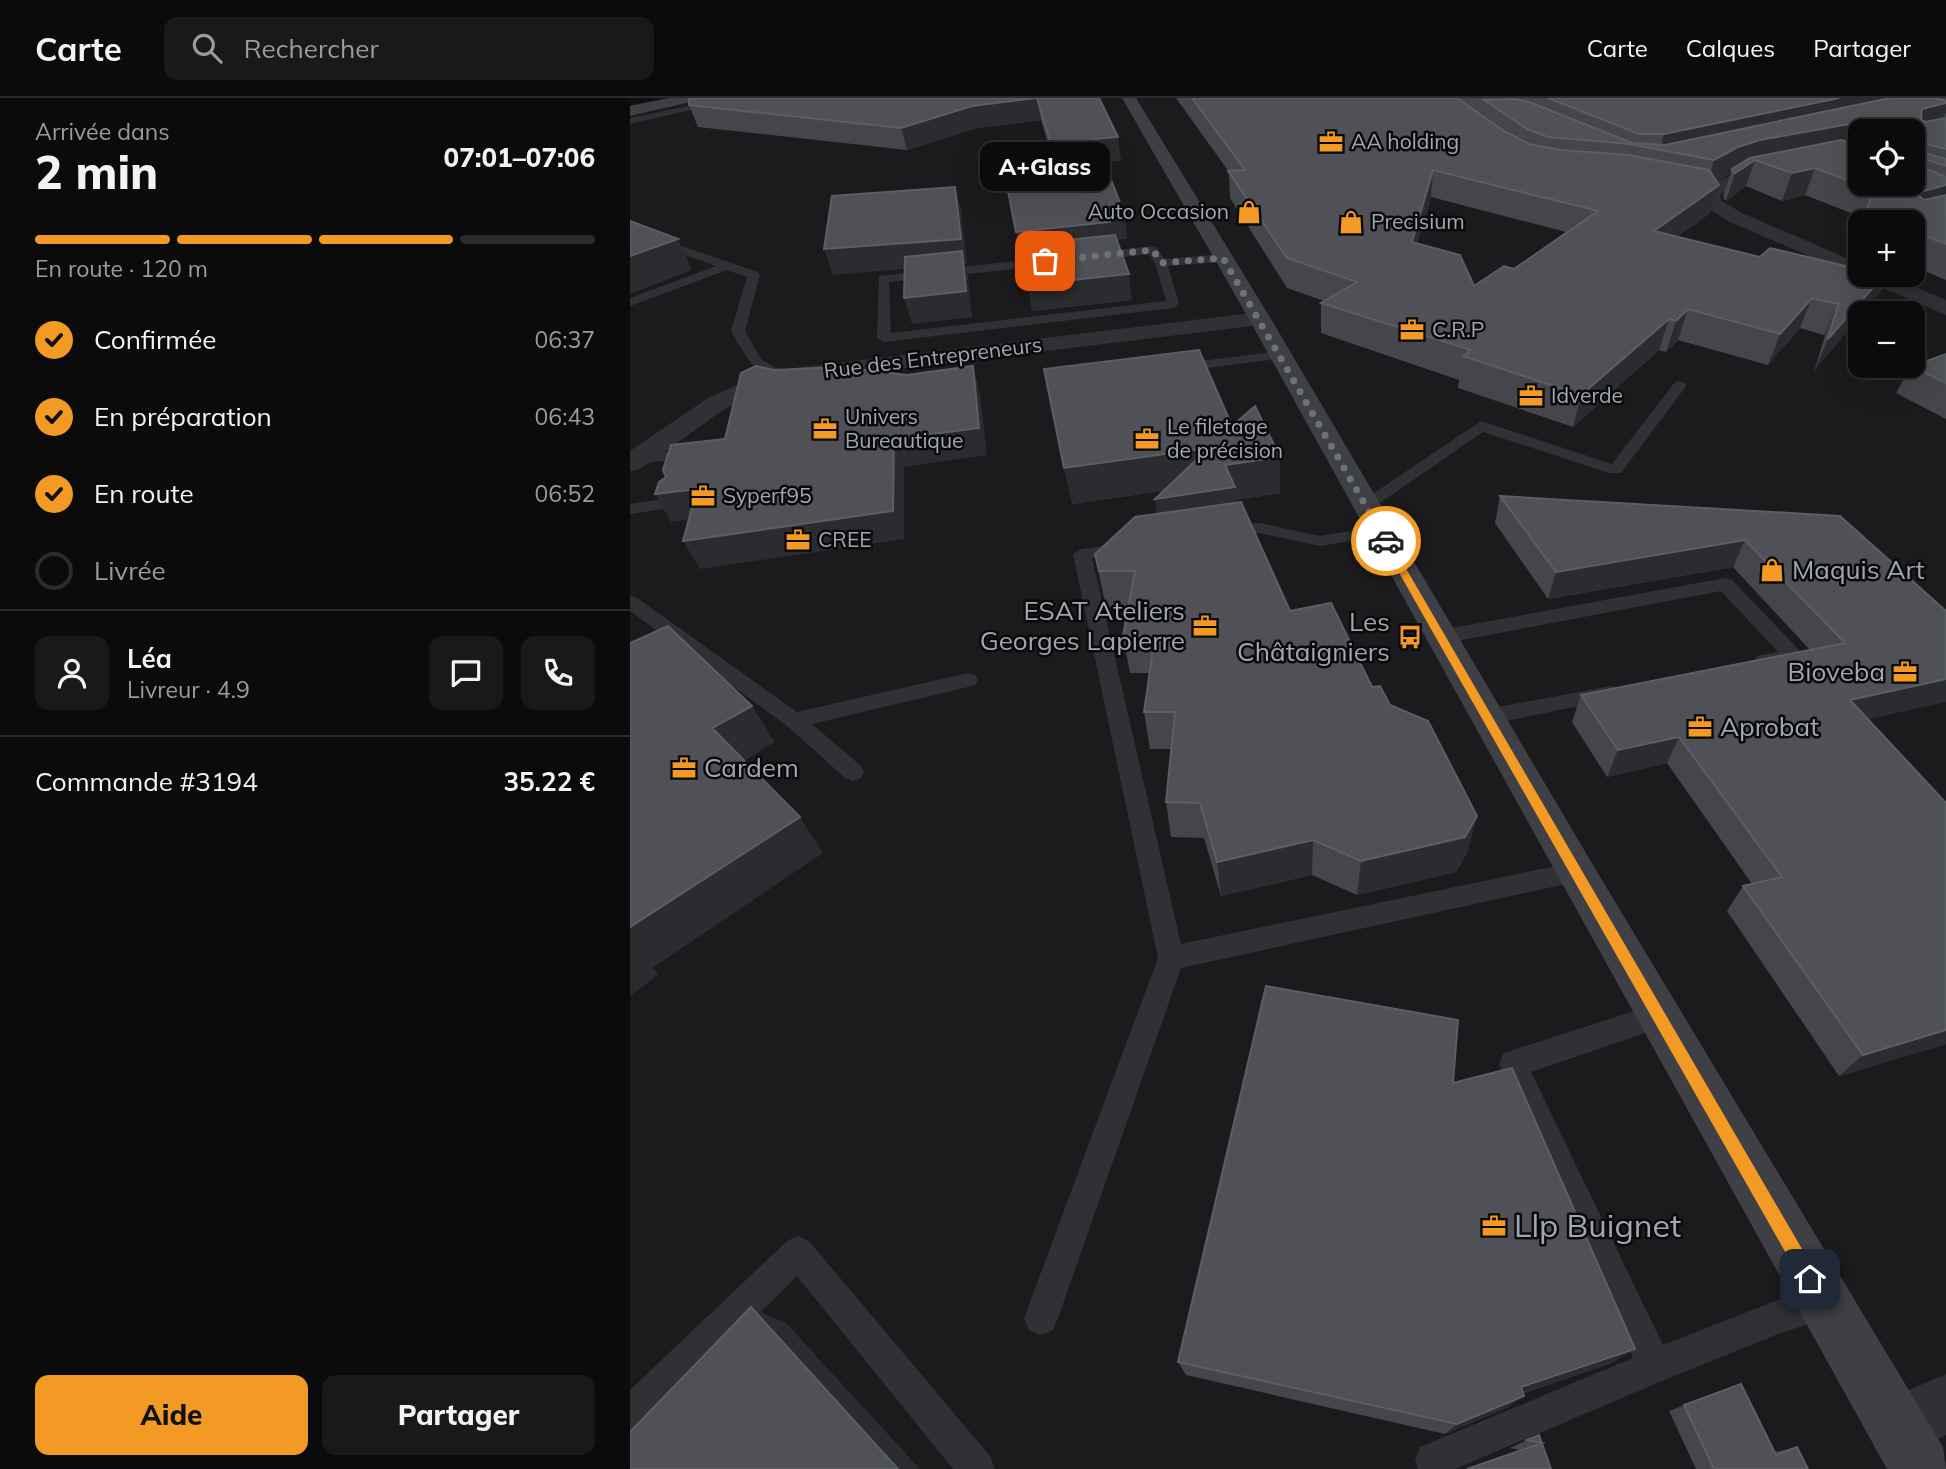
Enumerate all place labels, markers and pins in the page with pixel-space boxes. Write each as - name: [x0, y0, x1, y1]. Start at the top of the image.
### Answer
- office icon: AA holding: [1317, 128, 1345, 156]
- place label: AA holding: [1351, 128, 1459, 154]
- callout: A+Glass: [980, 142, 1110, 191]
- place label: Auto Occasion: [1088, 198, 1229, 224]
- shop icon: Auto Occasion: [1235, 198, 1263, 226]
- shop icon: Precisium: [1337, 208, 1365, 236]
- place label: Precisium: [1371, 208, 1465, 234]
- pin: [1015, 231, 1075, 291]
- office icon: C.R.P: [1398, 316, 1426, 344]
- place label: C.R.P: [1432, 316, 1485, 342]
- office icon: Idverde: [1517, 382, 1545, 410]
- place label: Idverde: [1551, 382, 1623, 408]
- place label: Univers Bureautique: [845, 403, 964, 453]
- place label: Le filetage de précision: [1167, 413, 1283, 463]
- office icon: Univers Bureautique: [811, 415, 839, 443]
- office icon: Le filetage de précision: [1133, 425, 1161, 453]
- office icon: Syperf95: [689, 482, 717, 510]
- place label: Syperf95: [723, 482, 812, 508]
- office icon: CREE: [784, 526, 812, 554]
- place label: CREE: [818, 526, 872, 552]
- place label: Maquis Art: [1792, 553, 1925, 586]
- shop icon: Maquis Art: [1758, 556, 1786, 584]
- place label: ESAT Ateliers Georges Lapierre: [980, 594, 1185, 657]
- place label: Les Châtaigniers: [1237, 605, 1390, 668]
- office icon: ESAT Ateliers Georges Lapierre: [1191, 612, 1219, 640]
- bus stop icon: Les Châtaigniers: [1396, 623, 1424, 651]
- place label: Bioveba: [1788, 655, 1885, 688]
- office icon: Bioveba: [1891, 658, 1919, 686]
- place label: Aprobat: [1720, 710, 1819, 743]
- office icon: Aprobat: [1686, 713, 1714, 741]
- place label: Cardem: [704, 751, 799, 784]
- office icon: Cardem: [670, 754, 698, 782]
- place label: Llp Buignet: [1514, 1205, 1681, 1245]
- office icon: Llp Buignet: [1480, 1212, 1508, 1240]
- pin: [1780, 1249, 1840, 1309]

